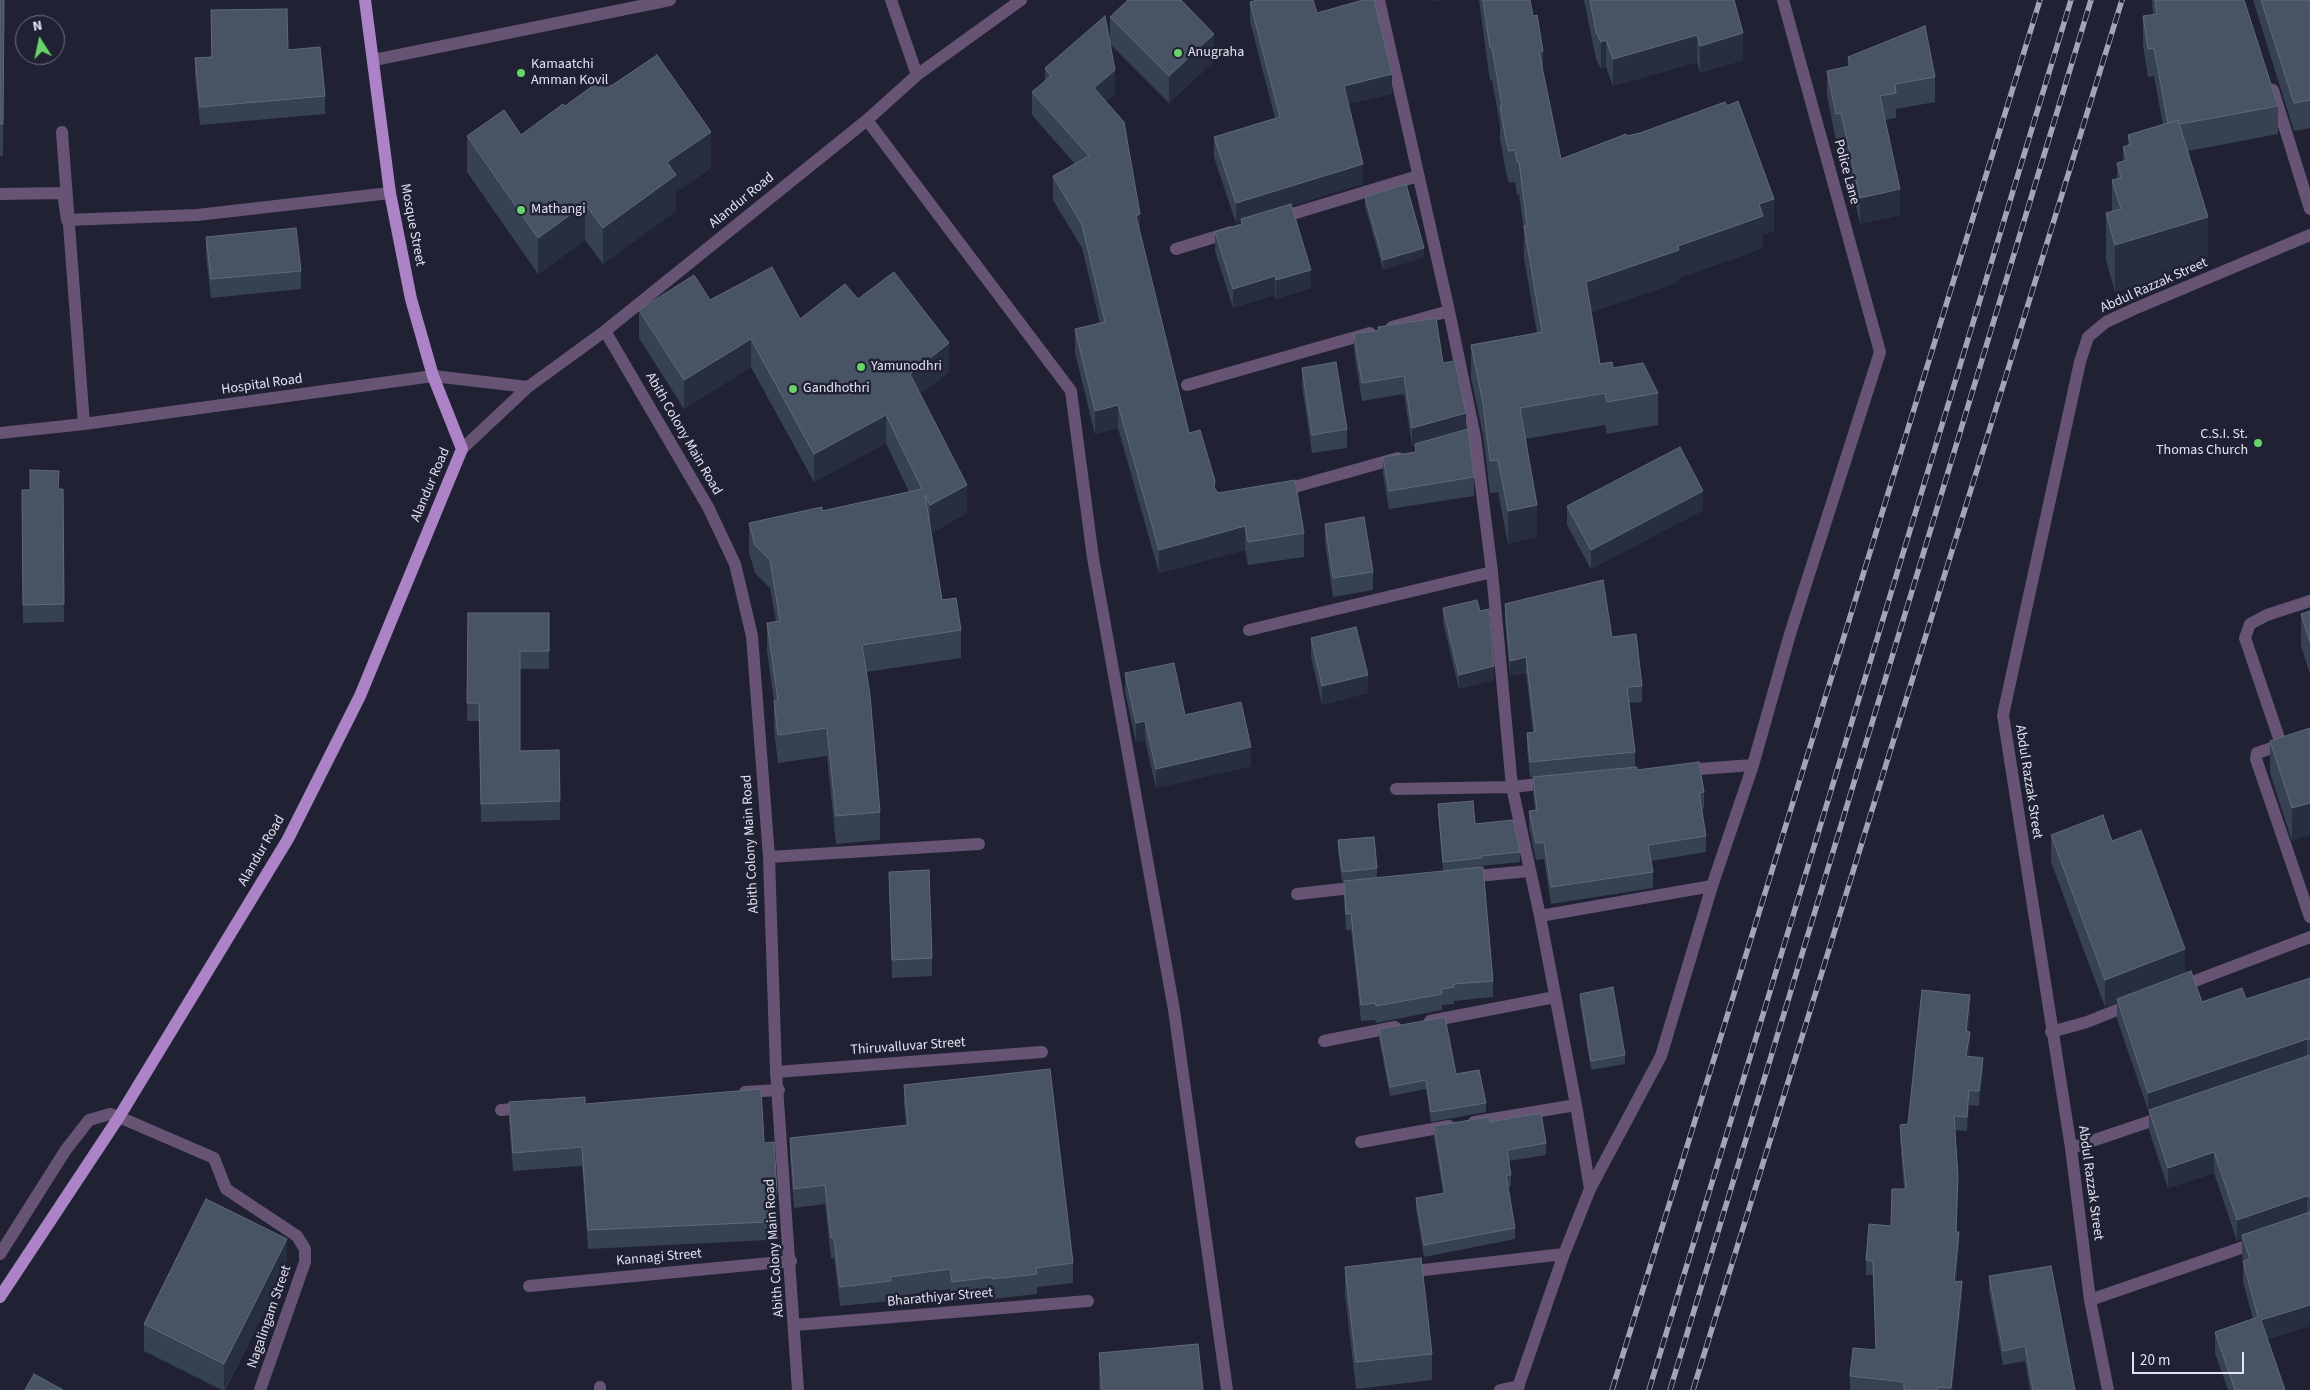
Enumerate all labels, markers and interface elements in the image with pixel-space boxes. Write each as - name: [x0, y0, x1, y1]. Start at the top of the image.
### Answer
- north arrow: [15, 15, 65, 65]
- text: N: [31, 16, 44, 37]
- place label: Anugraha: [1188, 45, 1244, 61]
- marker: Anugraha: [1172, 47, 1184, 59]
- place label: Kamaatchi Amman Kovil: [531, 57, 608, 90]
- marker: Kamaatchi Amman Kovil: [515, 67, 527, 79]
- street label: Police Lane: [1829, 138, 1863, 206]
- street label: Alandur Road: [706, 170, 778, 232]
- street label: Mosque Street: [396, 182, 428, 268]
- place label: Mathangi: [531, 202, 586, 218]
- marker: Mathangi: [515, 204, 527, 216]
- street label: Abdul Razzak Street: [2098, 255, 2210, 317]
- place label: Yamunodhri: [871, 359, 942, 375]
- marker: Yamunodhri: [855, 361, 867, 373]
- street label: Abith Colony Main Road: [641, 370, 725, 498]
- street label: Hospital Road: [220, 371, 304, 399]
- place label: Gandhothri: [803, 381, 870, 397]
- marker: Gandhothri: [787, 383, 799, 395]
- place label: C.S.I. St. Thomas Church: [2156, 427, 2248, 460]
- marker: C.S.I. St. Thomas Church: [2252, 437, 2264, 449]
- street label: Alandur Road: [408, 445, 454, 525]
- street label: Abdul Razzak Street: [2011, 724, 2045, 840]
- street label: Abith Colony Main Road: [739, 774, 763, 914]
- street label: Alandur Road: [235, 813, 289, 889]
- street label: Thiruvalluvar Street: [850, 1035, 966, 1059]
- street label: Abdul Razzak Street: [2074, 1125, 2106, 1241]
- street label: Abith Colony Main Road: [762, 1178, 788, 1318]
- street label: Kannagi Street: [615, 1246, 703, 1270]
- street label: Nagalingam Street: [244, 1263, 296, 1371]
- street label: Bharathiyar Street: [886, 1285, 994, 1311]
- scale bar: [2135, 1342, 2248, 1374]
- text: 20 m: [2140, 1350, 2170, 1371]

